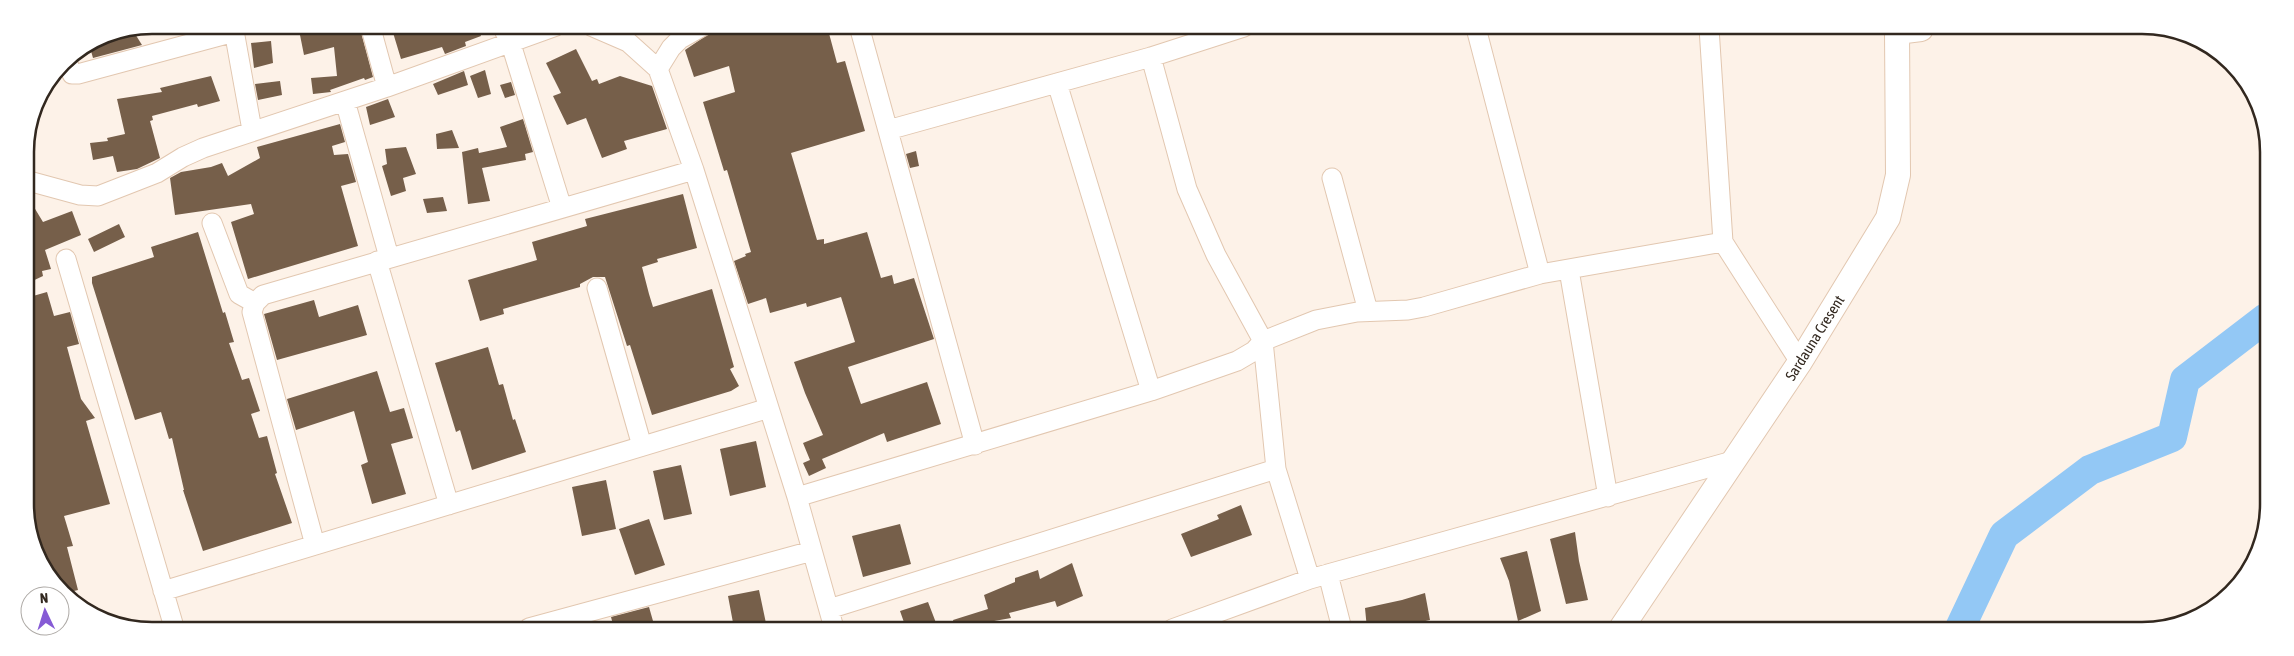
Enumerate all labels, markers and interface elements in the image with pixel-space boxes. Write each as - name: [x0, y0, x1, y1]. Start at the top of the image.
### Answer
- street label: Sardauna Cresent: [1782, 292, 1847, 383]
- north arrow: [20, 586, 70, 636]
- text: N: [39, 590, 49, 606]

